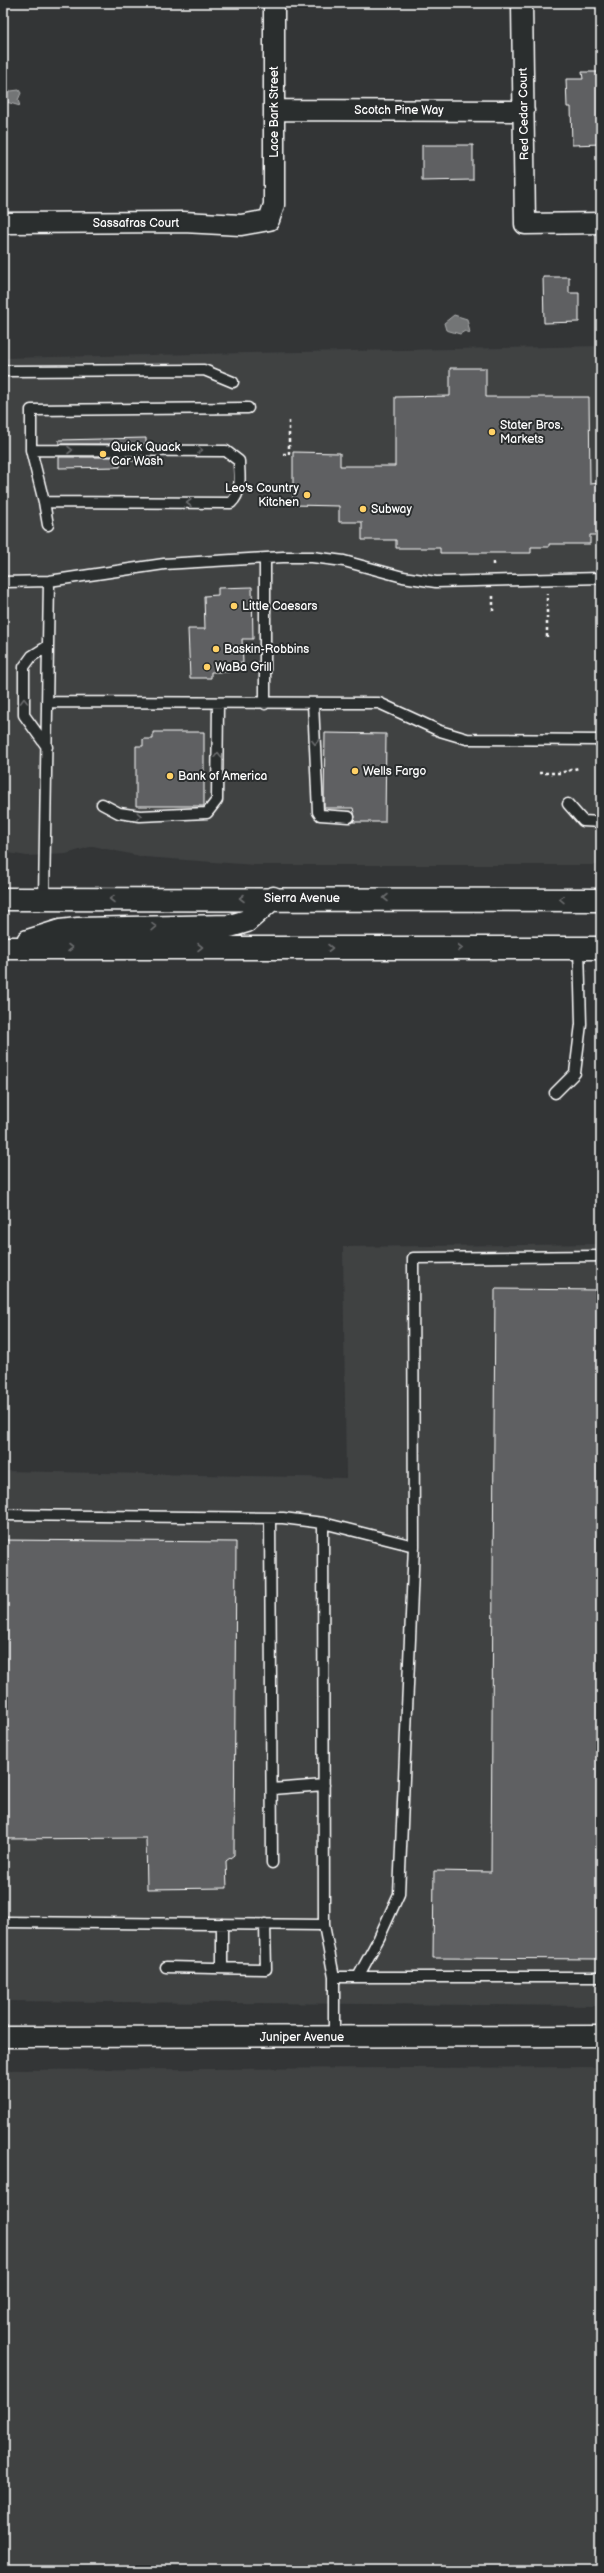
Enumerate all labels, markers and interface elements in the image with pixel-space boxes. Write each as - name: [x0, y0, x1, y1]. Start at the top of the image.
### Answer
- street label: Lace Bark Street: [267, 66, 282, 158]
- street label: Red Cedar Court: [516, 67, 532, 160]
- street label: Scotch Pine Way: [354, 103, 444, 118]
- street label: Sassafras Court: [93, 216, 180, 231]
- place label: Stater Bros. Markets: [500, 418, 563, 447]
- marker: Stater Bros. Markets: [487, 427, 497, 437]
- place label: Quick Quack Car Wash: [111, 440, 181, 469]
- one-way arrow: [67, 446, 73, 454]
- one-way arrow: [197, 446, 203, 455]
- marker: Quick Quack Car Wash: [98, 449, 108, 459]
- place label: Leo's Country Kitchen: [225, 481, 300, 510]
- marker: Leo's Country Kitchen: [302, 490, 312, 500]
- one-way arrow: [186, 499, 192, 507]
- place label: Subway: [371, 502, 412, 517]
- marker: Subway: [358, 504, 368, 514]
- place label: Little Caesars: [242, 599, 318, 614]
- marker: Little Caesars: [229, 601, 239, 611]
- place label: Baskin-Robbins: [224, 642, 309, 657]
- marker: Baskin-Robbins: [211, 644, 221, 654]
- place label: WaBa Grill: [215, 660, 272, 675]
- marker: WaBa Grill: [202, 662, 212, 672]
- one-way arrow: [20, 698, 28, 704]
- one-way arrow: [311, 739, 320, 745]
- one-way arrow: [214, 752, 222, 758]
- place label: Wells Fargo: [363, 764, 427, 779]
- marker: Wells Fargo: [350, 766, 360, 776]
- place label: Bank of America: [178, 769, 268, 784]
- marker: Bank of America: [165, 771, 175, 781]
- one-way arrow: [136, 811, 142, 820]
- street label: Sierra Avenue: [264, 891, 340, 906]
- one-way arrow: [239, 894, 245, 902]
- one-way arrow: [383, 894, 389, 902]
- one-way arrow: [109, 895, 115, 903]
- one-way arrow: [559, 895, 565, 903]
- one-way arrow: [151, 923, 157, 931]
- one-way arrow: [197, 943, 203, 951]
- one-way arrow: [67, 944, 73, 952]
- one-way arrow: [327, 944, 333, 952]
- one-way arrow: [457, 944, 463, 952]
- street label: Juniper Avenue: [260, 2030, 344, 2045]

